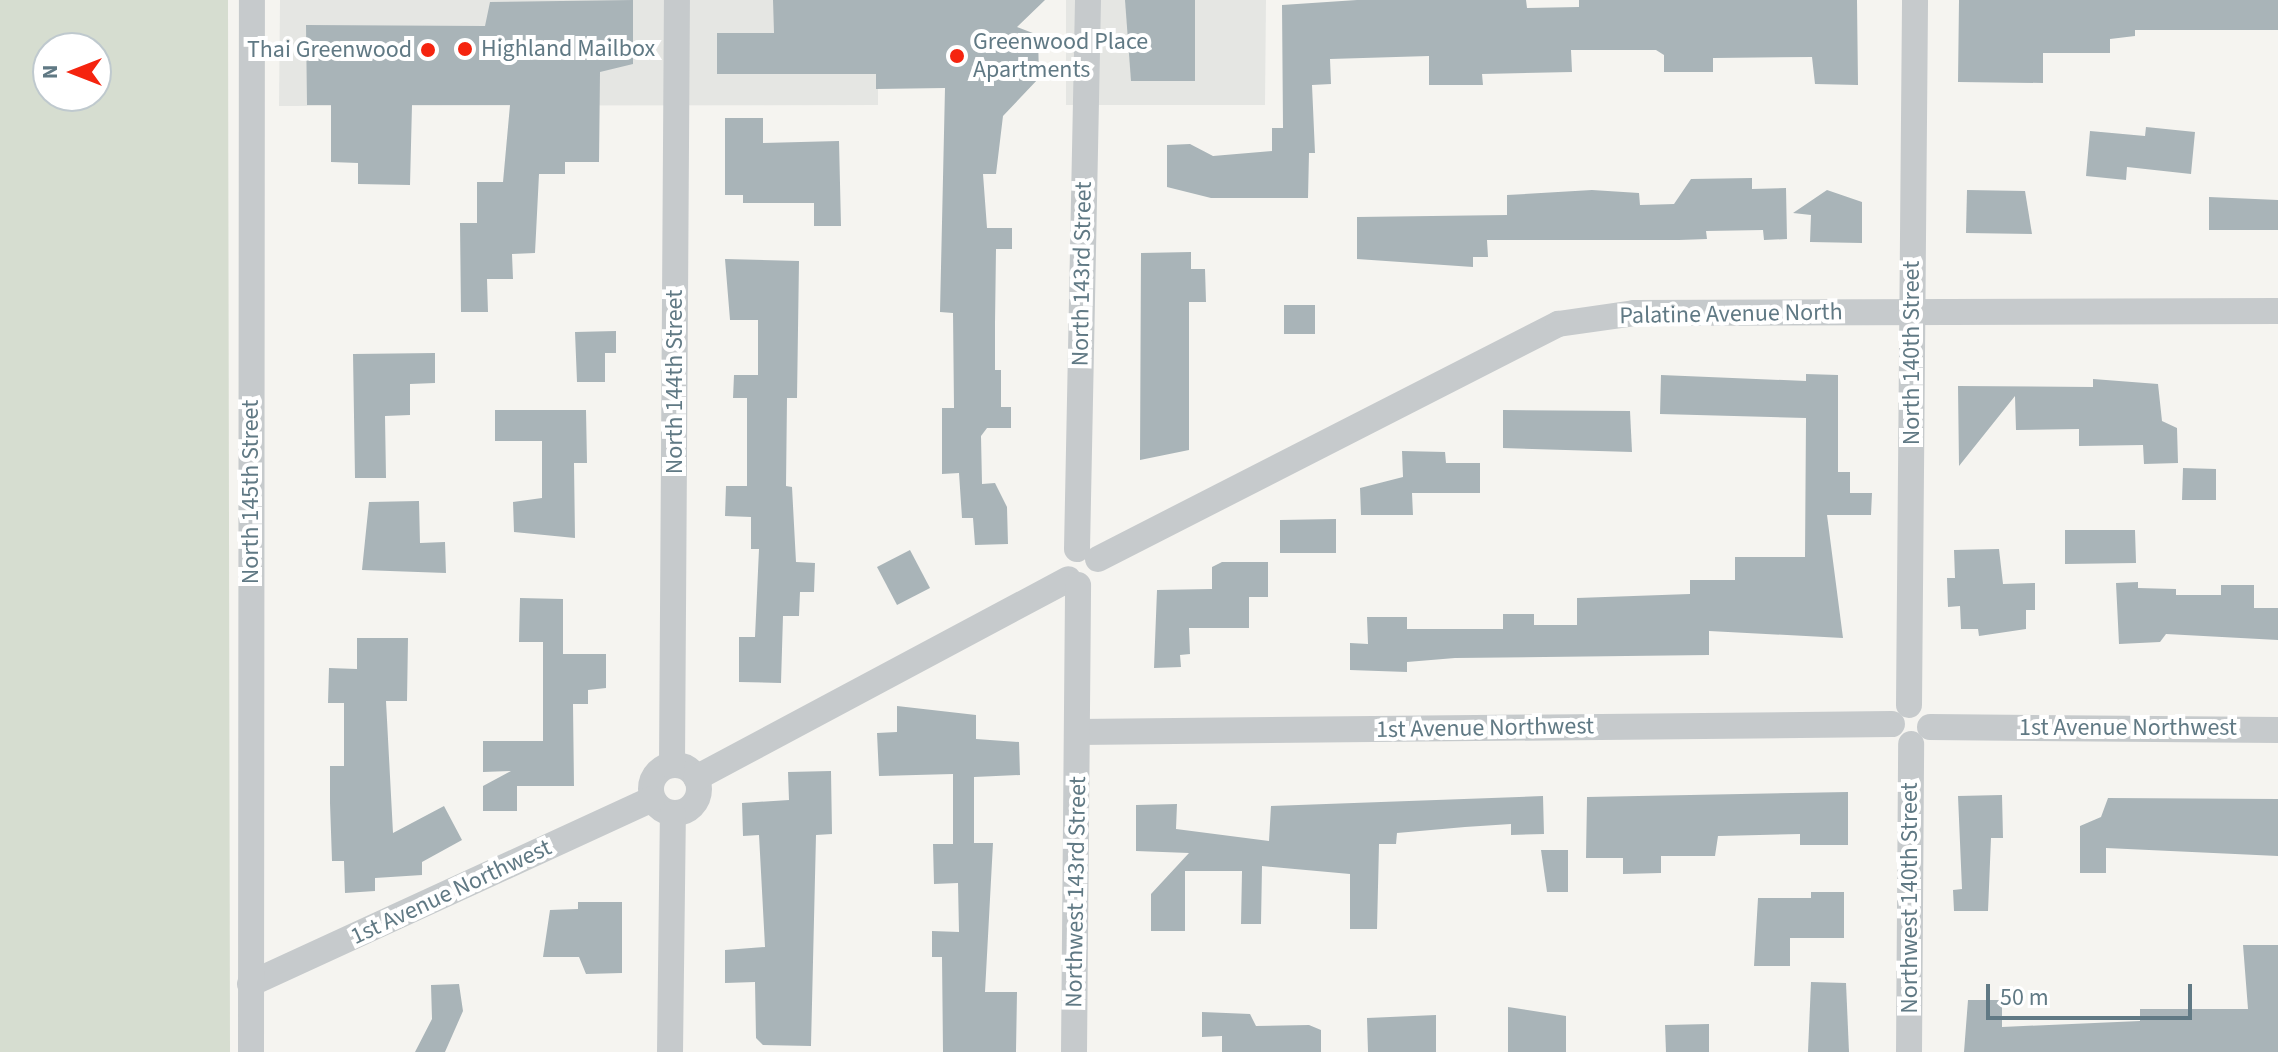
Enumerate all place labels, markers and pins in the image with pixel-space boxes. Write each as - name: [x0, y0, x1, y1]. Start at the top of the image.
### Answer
- place label: Greenwood Place Apartments: [973, 28, 1148, 84]
- place label: Highland Mailbox: [481, 35, 655, 63]
- place label: Thai Greenwood: [247, 36, 412, 64]
- marker: Highland Mailbox: [456, 40, 474, 58]
- marker: Thai Greenwood: [419, 41, 437, 59]
- marker: Greenwood Place Apartments: [948, 47, 966, 65]

